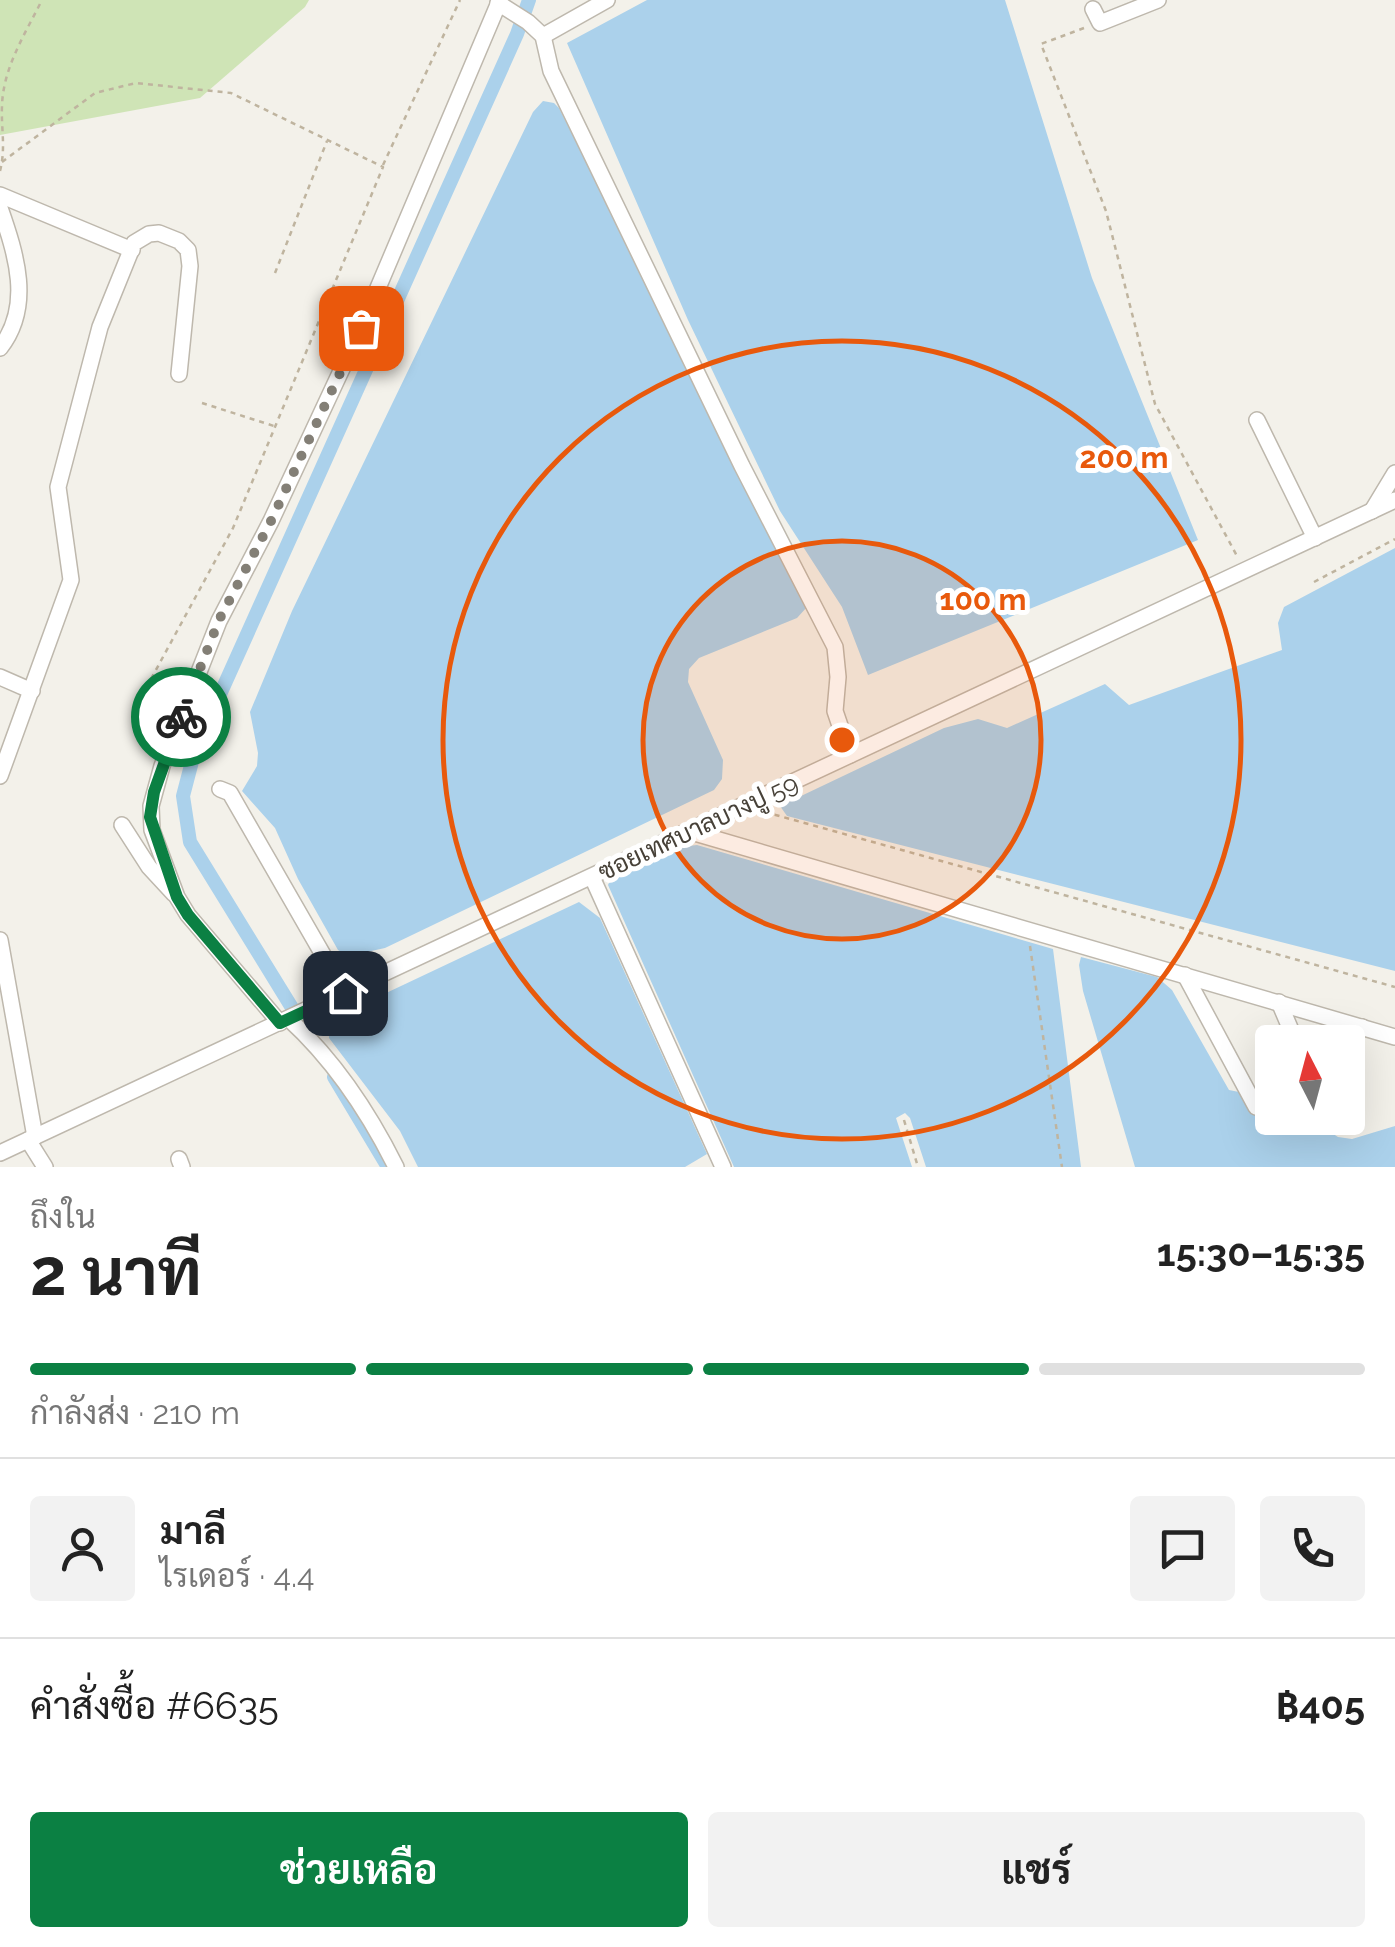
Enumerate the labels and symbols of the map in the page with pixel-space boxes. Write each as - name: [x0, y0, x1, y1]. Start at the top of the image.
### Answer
- pin: [319, 286, 404, 371]
- text: 200 m: [1080, 440, 1168, 475]
- text: 100 m: [940, 582, 1026, 617]
- courier: [131, 667, 231, 767]
- centre of rings: [824, 722, 860, 758]
- street label: ซอยเทศบาลบางปู 59: [593, 768, 804, 889]
- pin: [303, 951, 388, 1036]
- north arrow: [1255, 1025, 1365, 1135]

